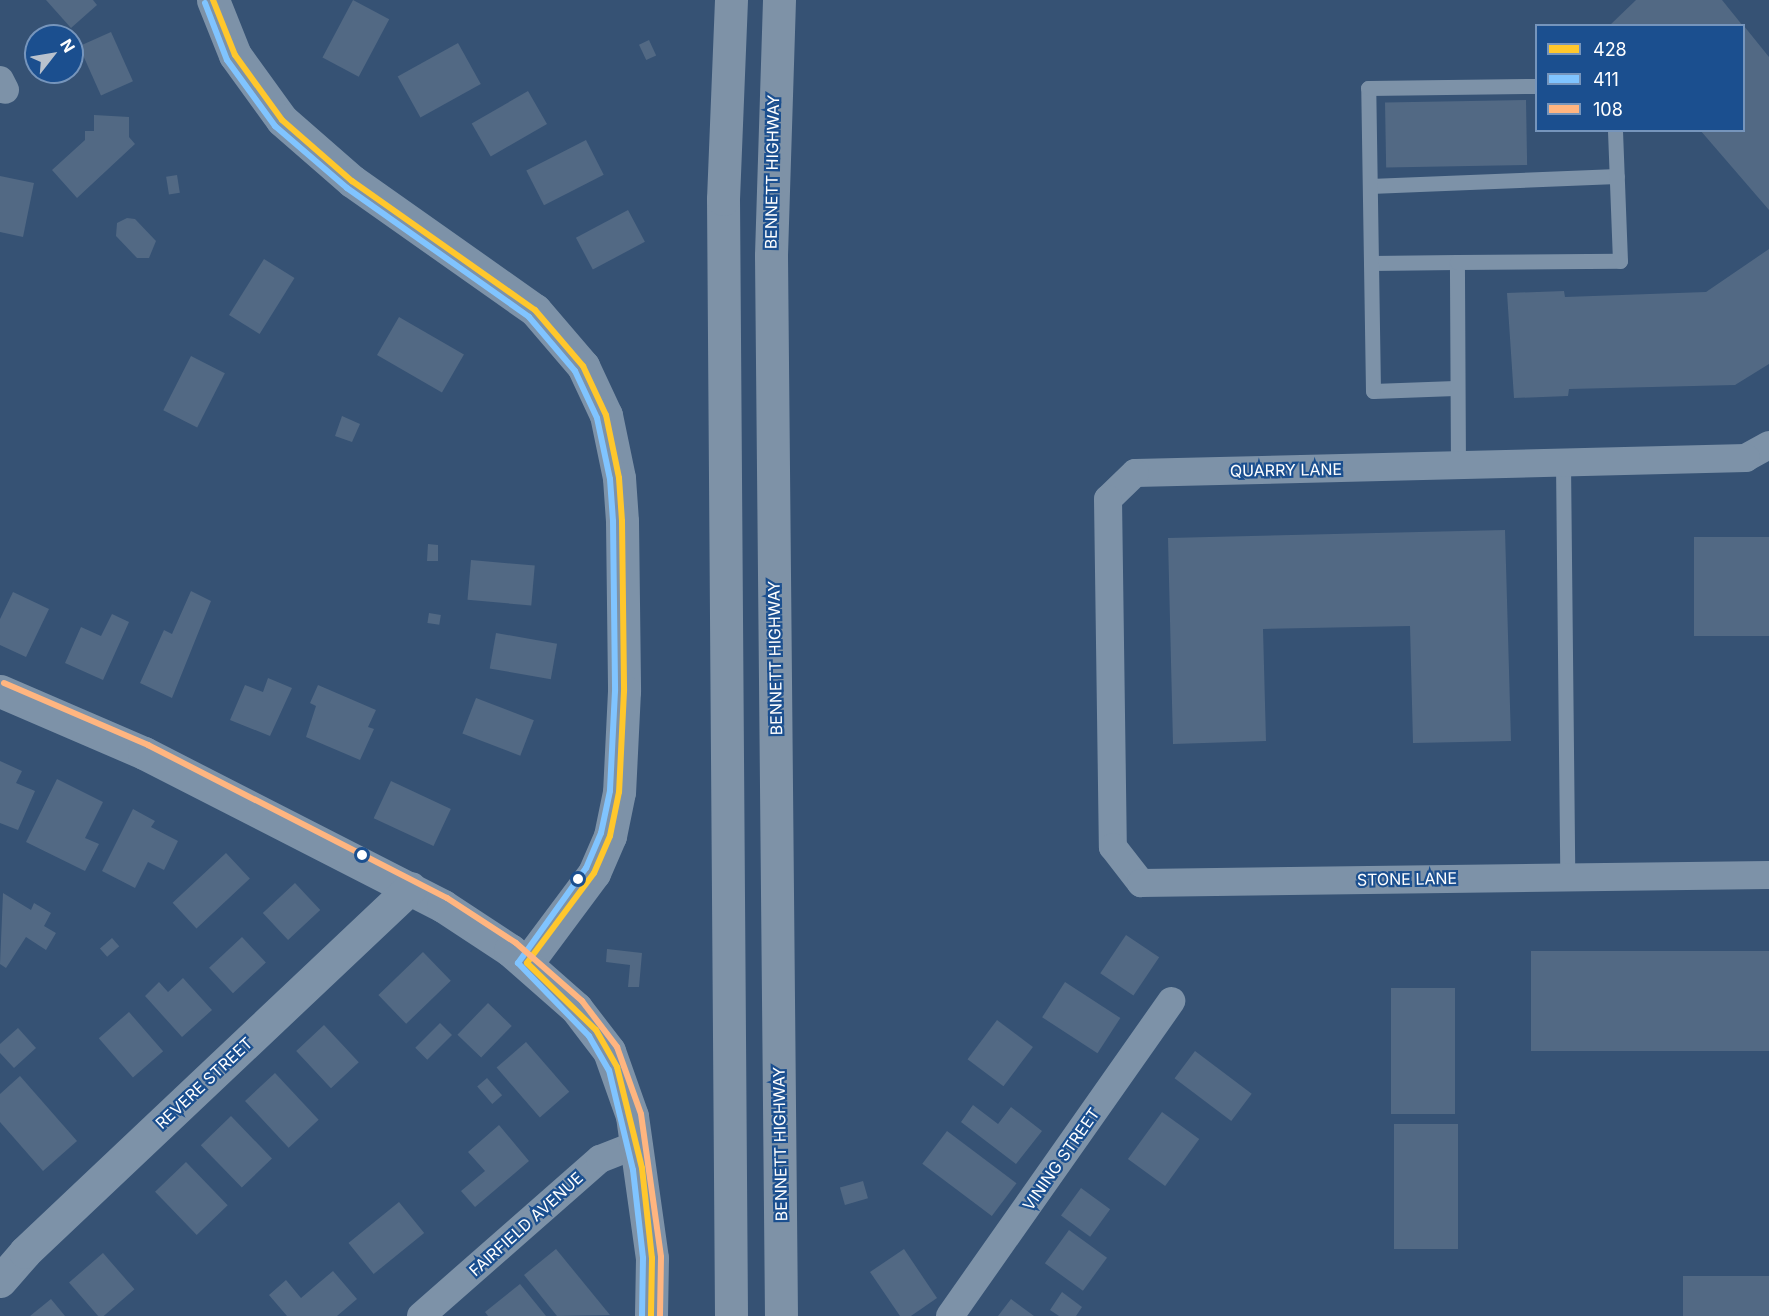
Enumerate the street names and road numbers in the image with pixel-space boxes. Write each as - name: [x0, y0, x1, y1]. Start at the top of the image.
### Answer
- street label: BENNETT HIGHWAY: [761, 95, 783, 249]
- street label: QUARRY LANE: [1230, 459, 1342, 481]
- street label: BENNETT HIGHWAY: [764, 581, 786, 735]
- street label: STONE LANE: [1357, 869, 1457, 889]
- street label: REVERE STREET: [152, 1033, 256, 1133]
- street label: BENNETT HIGHWAY: [769, 1067, 791, 1221]
- street label: VINING STREET: [1019, 1104, 1103, 1214]
- street label: FAIRFIELD AVENUE: [465, 1168, 587, 1280]

